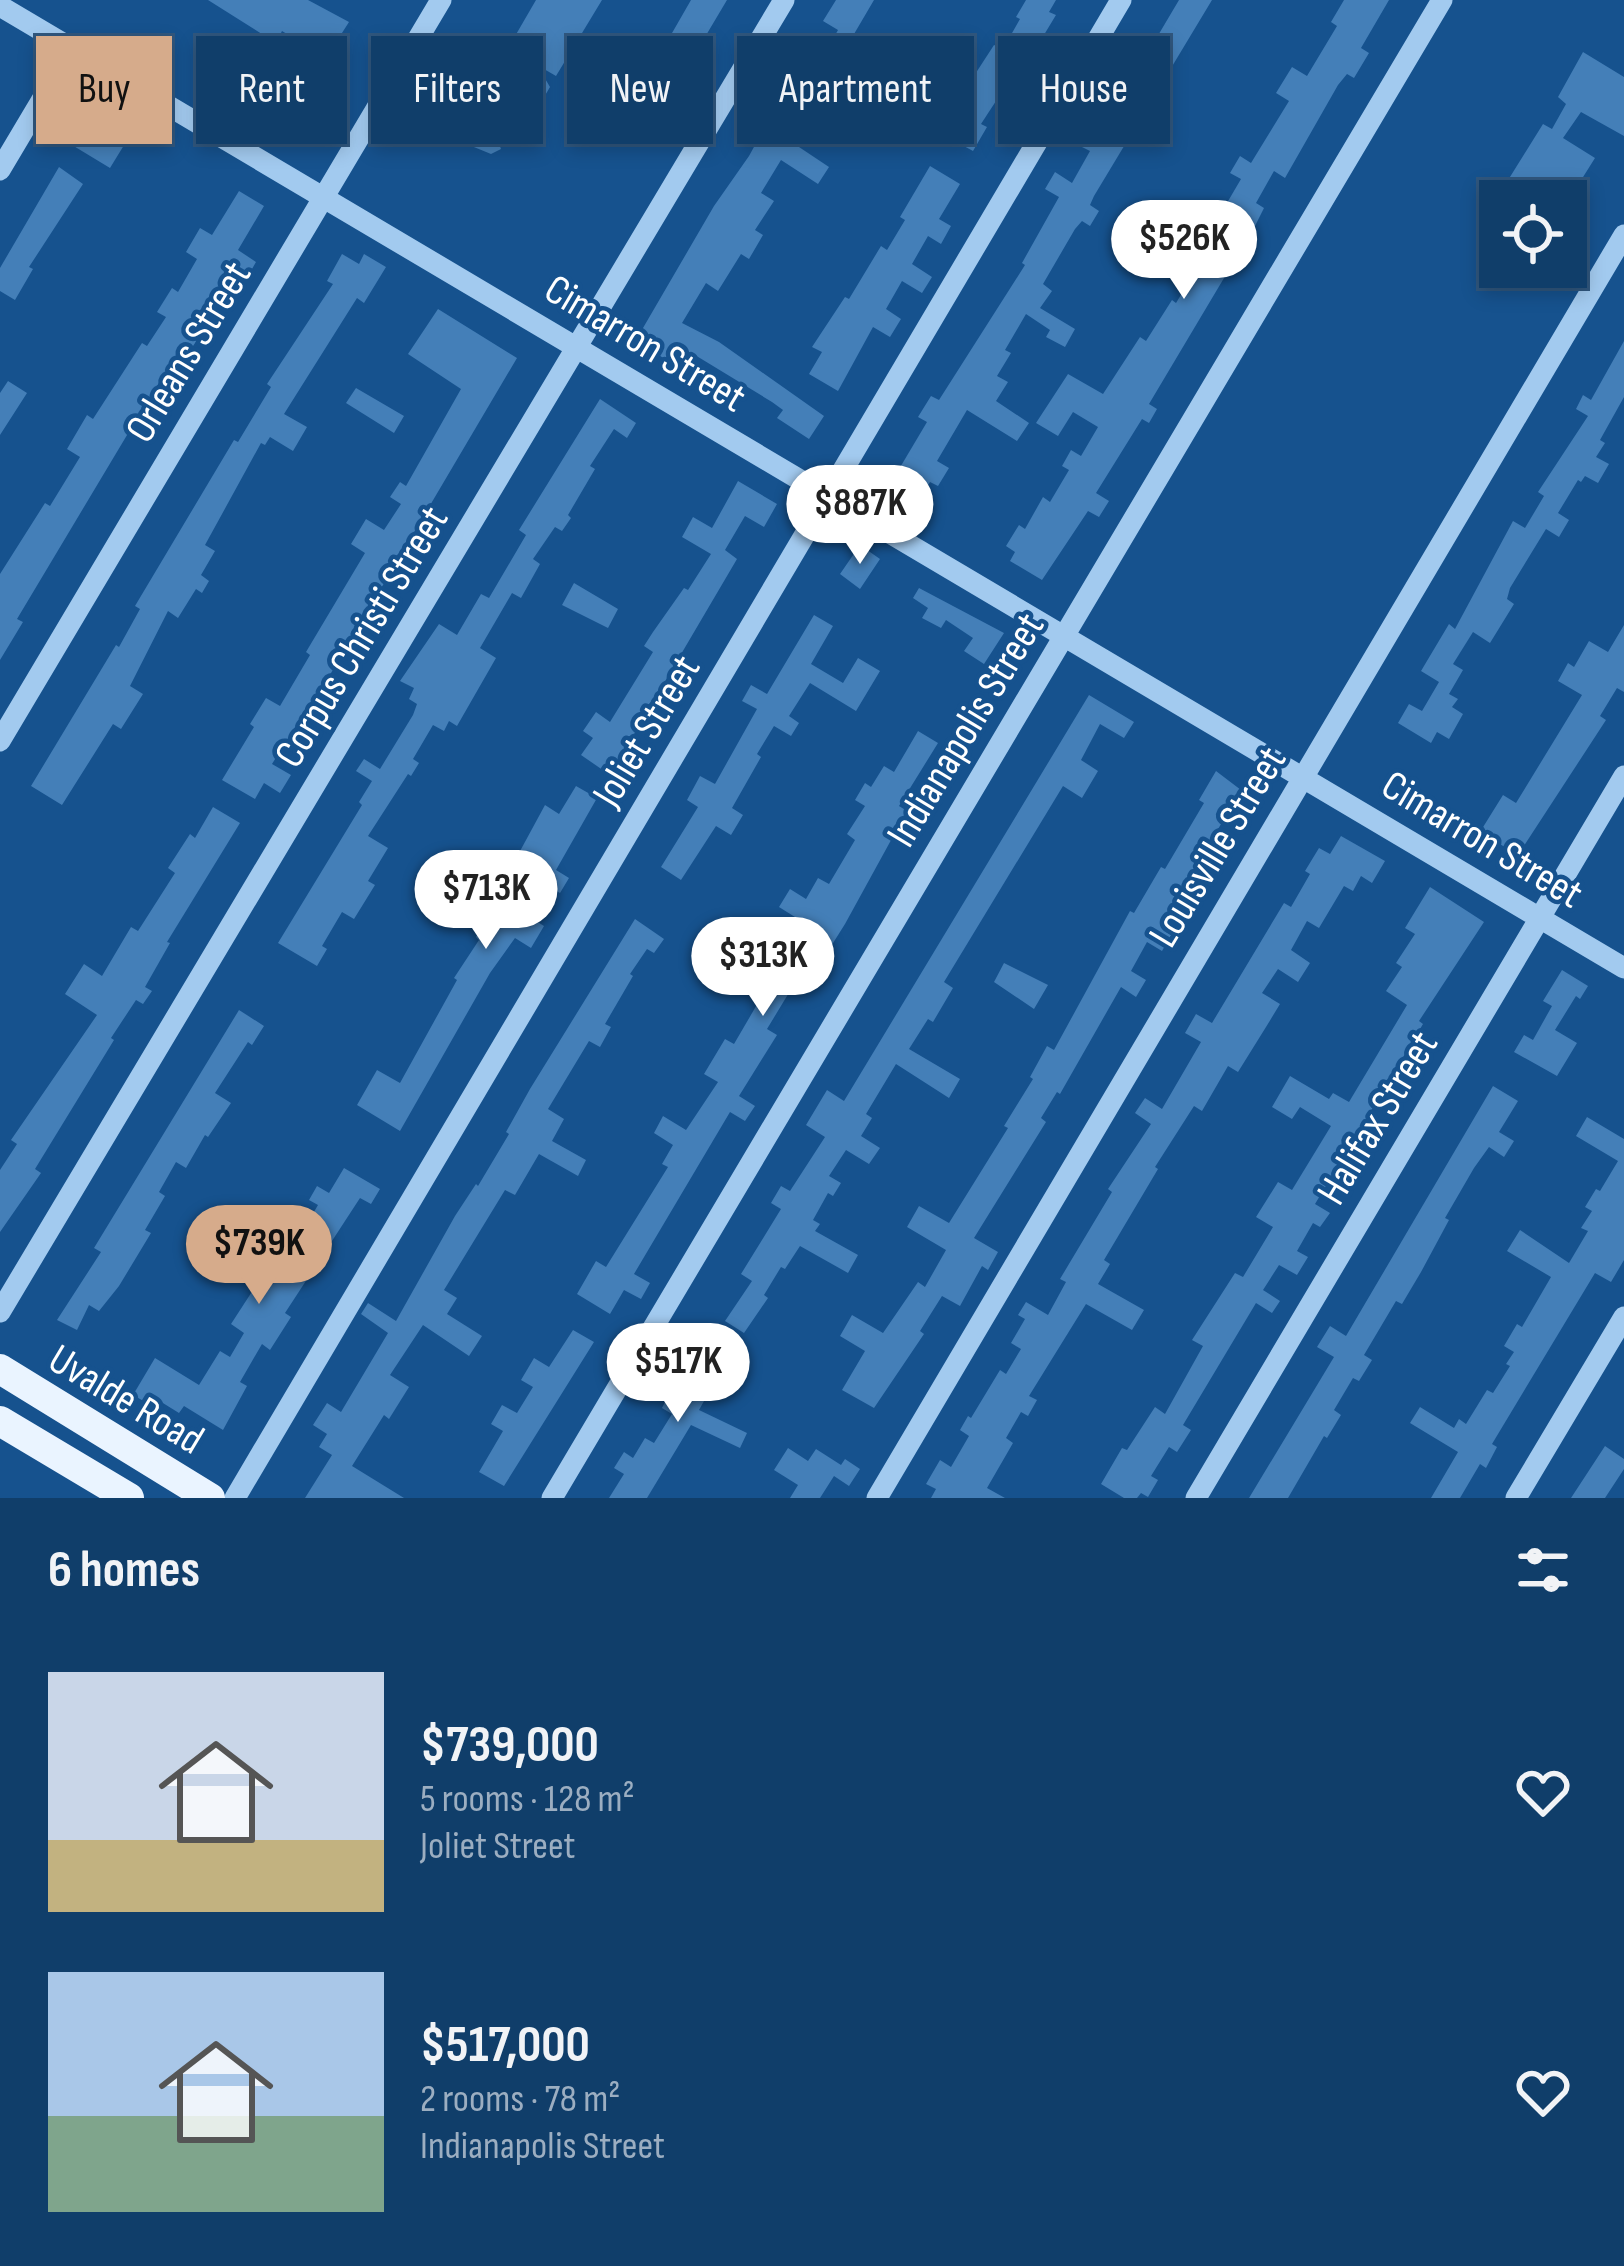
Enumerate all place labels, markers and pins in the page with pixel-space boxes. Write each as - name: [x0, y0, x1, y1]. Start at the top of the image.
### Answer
- pin: $526K: [1100, 200, 1268, 302]
- pin: $887K: [776, 465, 944, 567]
- pin: $713K: [402, 850, 570, 952]
- pin: $313K: [679, 917, 847, 1019]
- pin: $739K: [175, 1205, 343, 1307]
- pin: $517K: [594, 1323, 762, 1425]

